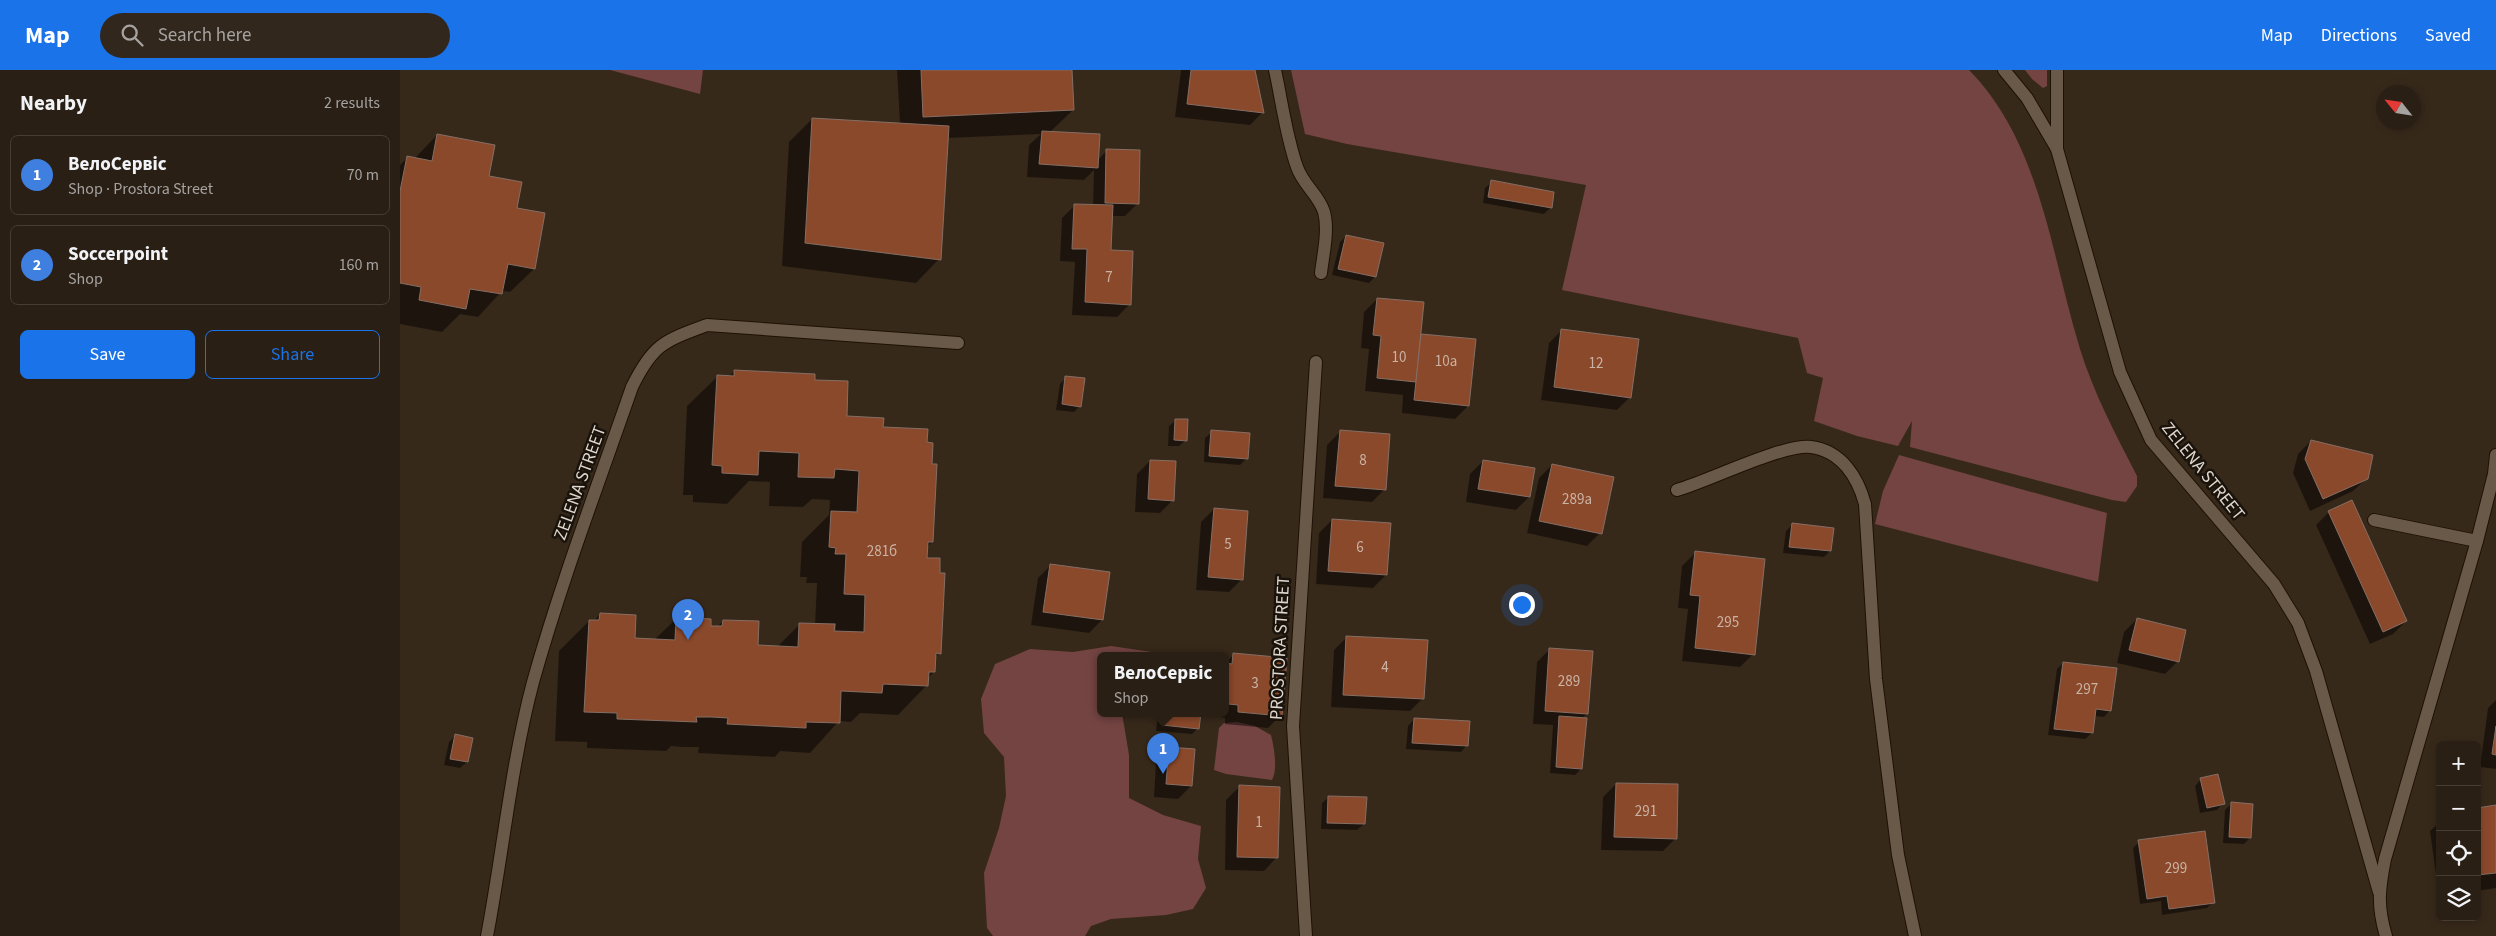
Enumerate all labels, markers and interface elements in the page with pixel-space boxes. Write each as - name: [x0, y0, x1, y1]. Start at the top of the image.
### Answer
- search box: [100, 13, 450, 58]
- text: Map: [25, 18, 70, 53]
- icon: search: [118, 21, 146, 49]
- text: Search here: [158, 22, 251, 49]
- text: Map: [2261, 23, 2293, 48]
- text: Directions: [2321, 23, 2397, 48]
- text: Saved: [2425, 23, 2471, 48]
- north arrow: [2376, 85, 2421, 130]
- text: Nearby: [20, 88, 87, 118]
- text: 2 results: [324, 92, 380, 114]
- text: ВелоСервіс: [68, 151, 167, 178]
- text: 1: [33, 164, 41, 186]
- text: 70 m: [347, 164, 379, 186]
- text: Shop · Prostora Street: [68, 178, 213, 200]
- text: Soccerpoint: [68, 241, 168, 268]
- text: 2: [33, 254, 41, 276]
- text: 160 m: [339, 254, 379, 276]
- house number: 7: [1105, 267, 1113, 288]
- text: Shop: [68, 268, 103, 290]
- button: Save: [20, 330, 195, 379]
- button: Share: [205, 330, 380, 379]
- house number: 10: [1392, 347, 1406, 368]
- house number: 10а: [1435, 351, 1457, 372]
- house number: 12: [1589, 353, 1603, 374]
- street label: ZELENA STREET: [2155, 416, 2251, 526]
- street label: ZELENA STREET: [548, 422, 612, 544]
- house number: 8: [1359, 450, 1367, 471]
- house number: 289а: [1562, 489, 1592, 510]
- house number: 5: [1224, 534, 1232, 555]
- house number: 6: [1356, 537, 1364, 558]
- house number: 281б: [867, 541, 897, 562]
- street label: PROSTORA STREET: [1264, 575, 1296, 721]
- your location: [1509, 592, 1535, 618]
- pin: 2: [672, 599, 704, 640]
- house number: 295: [1717, 612, 1739, 633]
- popup: [1097, 652, 1229, 717]
- house number: 4: [1381, 657, 1389, 678]
- text: ВелоСервіс: [1114, 660, 1212, 687]
- house number: 289: [1558, 671, 1580, 692]
- house number: 3: [1251, 673, 1259, 694]
- house number: 297: [2076, 679, 2098, 700]
- text: Shop: [1114, 687, 1148, 709]
- pin: 1: [1147, 733, 1179, 774]
- map controls: [2436, 741, 2481, 921]
- button: +: [2436, 741, 2481, 786]
- button: −: [2436, 786, 2481, 831]
- house number: 291: [1635, 801, 1657, 822]
- house number: 1: [1255, 812, 1263, 833]
- button: locate: [2436, 831, 2481, 876]
- house number: 299: [2165, 858, 2187, 879]
- button: layers: [2436, 876, 2481, 921]

